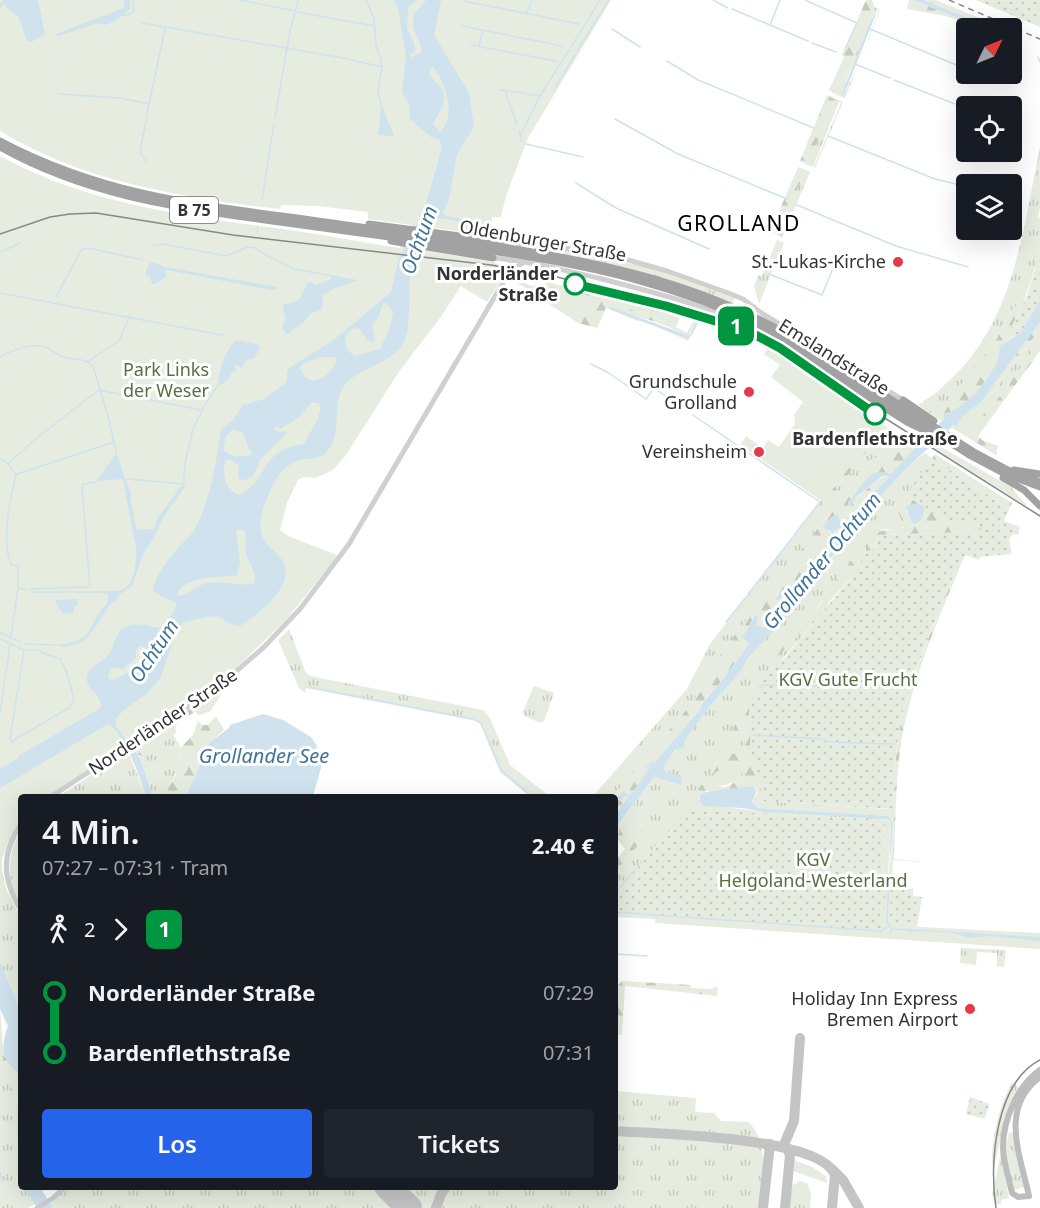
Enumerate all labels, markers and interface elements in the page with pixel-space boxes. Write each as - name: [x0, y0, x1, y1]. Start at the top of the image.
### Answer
- north arrow: [956, 18, 1022, 84]
- map controls: [956, 18, 1022, 240]
- button: locate: [956, 96, 1022, 162]
- button: layers: [956, 174, 1022, 240]
- road number: B 75: [170, 197, 218, 223]
- water label: Ochtum: [394, 202, 443, 278]
- district label: GROLLAND: [677, 209, 801, 237]
- street label: Oldenburger Straße: [458, 214, 628, 266]
- place label: St.-Lukas-Kirche: [752, 249, 886, 273]
- marker: St.-Lukas-Kirche: [891, 255, 905, 269]
- place label: Norderländer Straße: [436, 261, 558, 306]
- marker: Norderländer Straße: [564, 273, 586, 295]
- line badge: 1: [716, 306, 756, 346]
- text: 1: [730, 312, 742, 340]
- street label: Emslandstraße: [775, 313, 894, 400]
- park label: Park Links der Weser: [123, 357, 210, 402]
- place label: Grundschule Grolland: [629, 369, 737, 414]
- marker: Grundschule Grolland: [742, 385, 756, 399]
- marker: Bardenflethstraße: [864, 403, 886, 425]
- place label: Bardenflethstraße: [792, 426, 958, 450]
- place label: Vereinsheim: [642, 439, 747, 463]
- marker: Vereinsheim: [752, 445, 766, 459]
- water label: Grollander Ochtum: [756, 486, 887, 635]
- water label: Ochtum: [123, 614, 185, 688]
- street label: Norderländer Straße: [83, 662, 242, 780]
- park label: KGV Gute Frucht: [778, 667, 918, 691]
- water label: Grollander See: [199, 742, 329, 769]
- text: 4 Min.: [42, 809, 140, 854]
- text: 2.40 €: [532, 830, 594, 860]
- park label: KGV Helgoland-Westerland: [719, 847, 908, 892]
- text: 07:27 – 07:31 · Tram: [42, 854, 228, 881]
- icon: walk: [42, 913, 75, 946]
- icon: forward: [104, 913, 137, 946]
- text: 1: [158, 915, 170, 943]
- text: 2: [84, 916, 95, 943]
- text: Norderländer Straße: [88, 977, 315, 1007]
- text: 07:29: [543, 979, 594, 1006]
- place label: Holiday Inn Express Bremen Airport: [791, 986, 958, 1031]
- marker: Holiday Inn Express Bremen Airport: [963, 1002, 977, 1016]
- text: Bardenflethstraße: [88, 1037, 291, 1067]
- text: 07:31: [543, 1039, 594, 1066]
- button: Los: [42, 1109, 312, 1178]
- button: Tickets: [324, 1109, 594, 1178]

